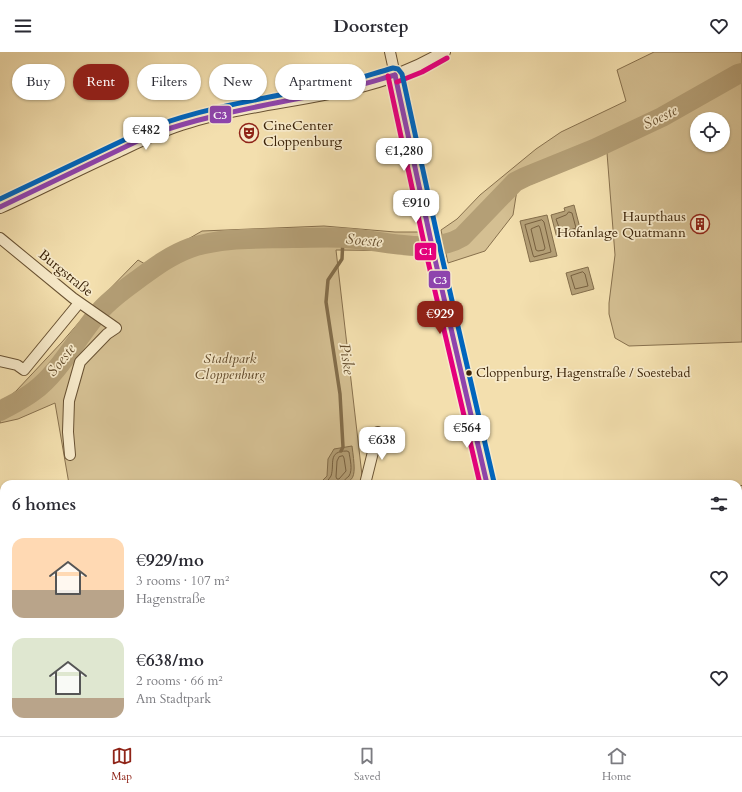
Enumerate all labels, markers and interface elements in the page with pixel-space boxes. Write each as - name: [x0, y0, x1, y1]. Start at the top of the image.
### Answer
- text: Doorstep: [333, 14, 409, 39]
- icon: menu: [12, 15, 34, 37]
- icon: heart: [708, 15, 730, 37]
- chip: Buy: [12, 64, 65, 100]
- chip: Rent: [73, 64, 129, 100]
- chip: Filters: [137, 64, 201, 100]
- chip: New: [209, 64, 267, 100]
- chip: Apartment: [275, 64, 366, 100]
- water label: Soeste: [639, 100, 681, 134]
- line badge: C3: [209, 105, 232, 124]
- text: C3: [213, 108, 227, 123]
- map controls: [690, 112, 730, 152]
- button: locate: [690, 112, 730, 152]
- place label: CineCenter Cloppenburg: [263, 116, 342, 151]
- pin: €482: [122, 117, 170, 151]
- text: €482: [132, 121, 160, 139]
- theatre icon: CineCenter Cloppenburg: [238, 122, 260, 144]
- pin: €1,280: [371, 138, 437, 172]
- text: €1,280: [385, 142, 423, 160]
- pin: €910: [392, 190, 440, 224]
- text: €910: [402, 194, 430, 212]
- place label: Haupthaus Hofanlage Quatmann: [557, 207, 686, 242]
- building icon: Haupthaus Hofanlage Quatmann: [689, 213, 711, 235]
- water label: Soeste: [345, 228, 383, 252]
- line badge: C1: [414, 242, 437, 261]
- text: C1: [419, 244, 433, 259]
- street label: Burgstraße: [35, 245, 97, 301]
- line badge: C3: [428, 270, 451, 289]
- text: C3: [433, 273, 447, 288]
- pin: €929: [416, 301, 464, 335]
- text: €929: [426, 305, 454, 323]
- water label: Soeste: [42, 339, 80, 380]
- water label: Piske: [335, 342, 359, 376]
- park label: Stadtpark Cloppenburg: [195, 349, 266, 384]
- place label: Cloppenburg, Hagenstraße / Soestebad: [476, 364, 690, 382]
- marker: Cloppenburg, Hagenstraße / Soestebad: [464, 368, 474, 378]
- pin: €564: [443, 415, 491, 449]
- text: €564: [453, 419, 481, 437]
- pin: €638: [358, 427, 406, 461]
- text: €638: [368, 431, 396, 449]
- text: 6 homes: [12, 493, 76, 516]
- icon: filters: [708, 493, 730, 515]
- text: €929/mo: [136, 549, 204, 572]
- icon: home: [44, 554, 92, 602]
- icon: heart: [708, 567, 730, 589]
- text: 3 rooms · 107 m²: [136, 572, 229, 590]
- text: Hagenstraße: [136, 590, 206, 608]
- text: €638/mo: [136, 649, 204, 672]
- icon: home: [44, 654, 92, 702]
- icon: heart: [708, 667, 730, 689]
- text: 2 rooms · 66 m²: [136, 672, 223, 690]
- text: Am Stadtpark: [136, 690, 211, 708]
- tab: Map: [111, 745, 133, 784]
- tab: Saved: [354, 745, 381, 784]
- tab: Home: [602, 745, 631, 784]

